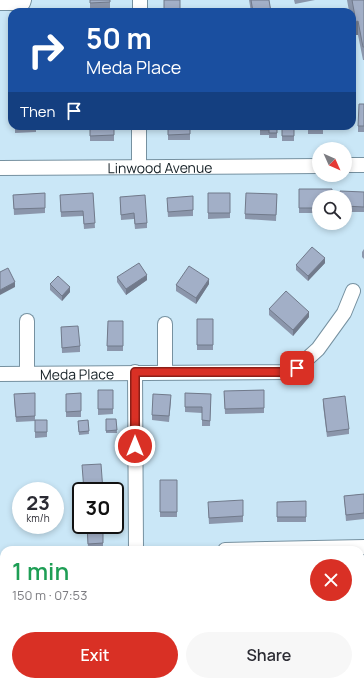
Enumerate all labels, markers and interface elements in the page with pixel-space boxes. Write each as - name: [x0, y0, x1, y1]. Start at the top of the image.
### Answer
- text: 50 m: [86, 19, 152, 57]
- icon: right: [20, 24, 72, 76]
- text: Meda Place: [86, 55, 181, 79]
- icon: arrive: [63, 100, 85, 122]
- text: Then: [20, 101, 55, 122]
- north arrow: [312, 142, 352, 182]
- map controls: [312, 142, 352, 230]
- street label: Linwood Avenue: [107, 157, 213, 177]
- button: search: [312, 190, 352, 230]
- pin: [280, 351, 314, 385]
- icon: arrive: [286, 357, 308, 379]
- street label: Meda Place: [40, 364, 114, 383]
- position arrow: [114, 425, 156, 467]
- speed limit sign: 30: [72, 482, 124, 534]
- text: 23: [26, 489, 50, 516]
- text: km/h: [26, 511, 50, 525]
- text: 1 min: [12, 554, 69, 587]
- button: close: [310, 559, 352, 601]
- text: 150 m · 07:53: [12, 586, 87, 604]
- button: Exit: [12, 632, 178, 678]
- button: Share: [186, 632, 352, 678]

